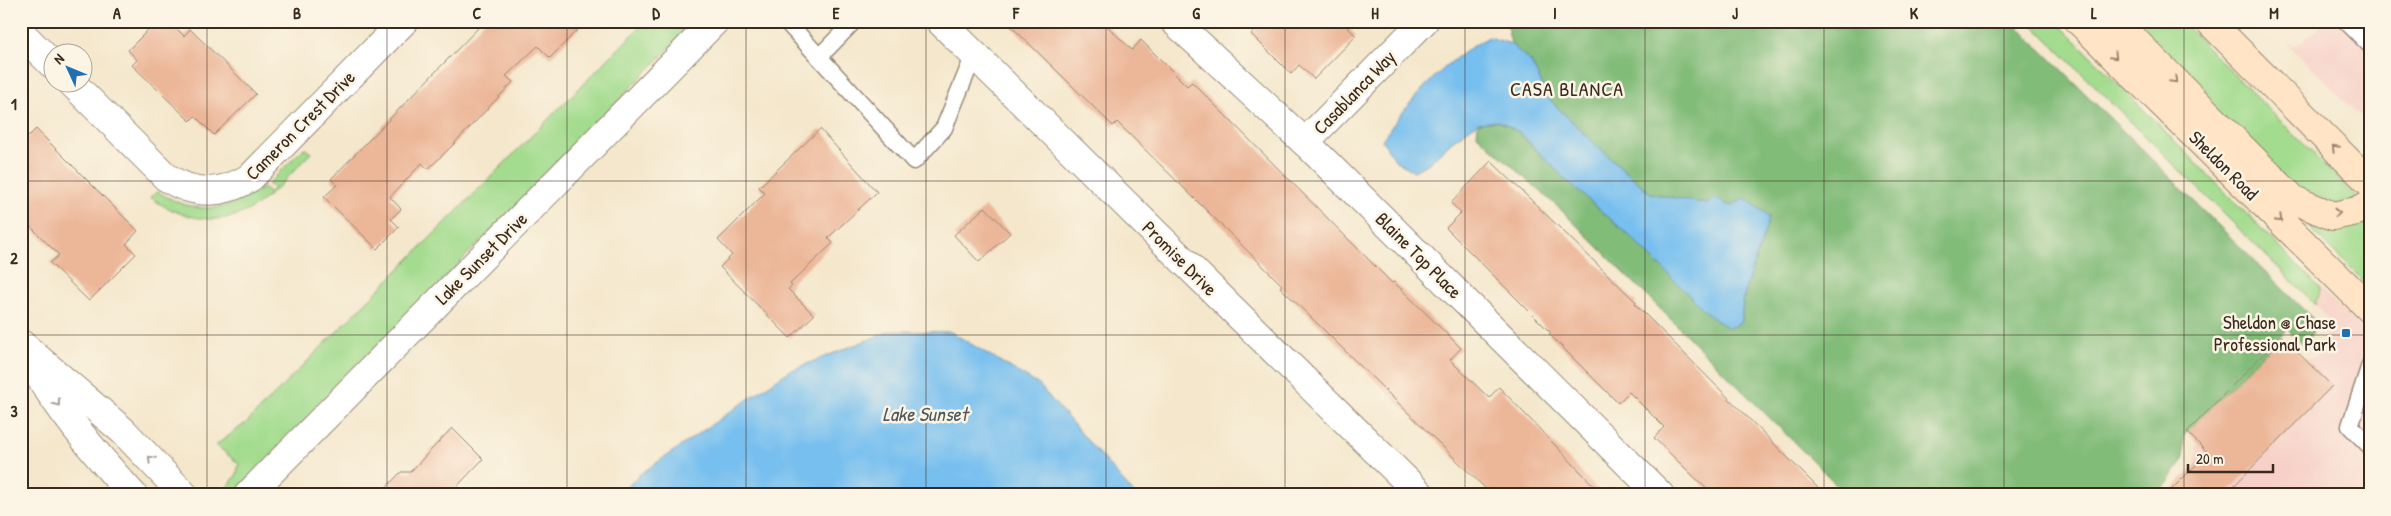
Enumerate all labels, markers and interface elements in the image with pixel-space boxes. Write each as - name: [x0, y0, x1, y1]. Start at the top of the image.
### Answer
- text: A: [113, 2, 121, 24]
- text: B: [293, 2, 301, 24]
- text: C: [473, 2, 482, 24]
- text: D: [652, 2, 660, 24]
- text: E: [832, 2, 840, 24]
- text: F: [1012, 2, 1020, 24]
- text: G: [1192, 2, 1200, 24]
- text: H: [1371, 2, 1379, 24]
- text: I: [1553, 2, 1557, 24]
- text: J: [1732, 2, 1738, 24]
- text: K: [1910, 2, 1919, 24]
- text: L: [2091, 2, 2097, 24]
- text: M: [2269, 2, 2279, 24]
- north arrow: [42, 42, 92, 92]
- street label: Casablanca Way: [1307, 44, 1401, 140]
- text: N: [49, 49, 68, 68]
- one-way arrow: [2108, 50, 2117, 59]
- street label: Cameron Crest Drive: [239, 64, 361, 186]
- one-way arrow: [2168, 74, 2177, 83]
- district label: CASA BLANCA: [1510, 75, 1624, 102]
- text: 1: [11, 93, 17, 115]
- street label: Sheldon Road: [2184, 125, 2265, 206]
- one-way arrow: [2332, 145, 2341, 154]
- street label: Lake Sunset Drive: [429, 206, 533, 310]
- street label: Blaine Top Place: [1370, 206, 1468, 304]
- one-way arrow: [2333, 208, 2341, 219]
- one-way arrow: [2273, 213, 2282, 222]
- street label: Promise Drive: [1137, 215, 1224, 302]
- text: 2: [10, 247, 18, 269]
- place label: Sheldon @ Chase Professional Park: [2214, 309, 2336, 357]
- marker: Sheldon @ Chase Professional Park: [2340, 327, 2352, 339]
- one-way arrow: [51, 397, 59, 406]
- text: 3: [10, 400, 18, 422]
- water label: Lake Sunset: [883, 400, 971, 427]
- scale bar: [2188, 441, 2274, 473]
- text: 20 m: [2196, 448, 2223, 469]
- one-way arrow: [148, 456, 157, 465]

